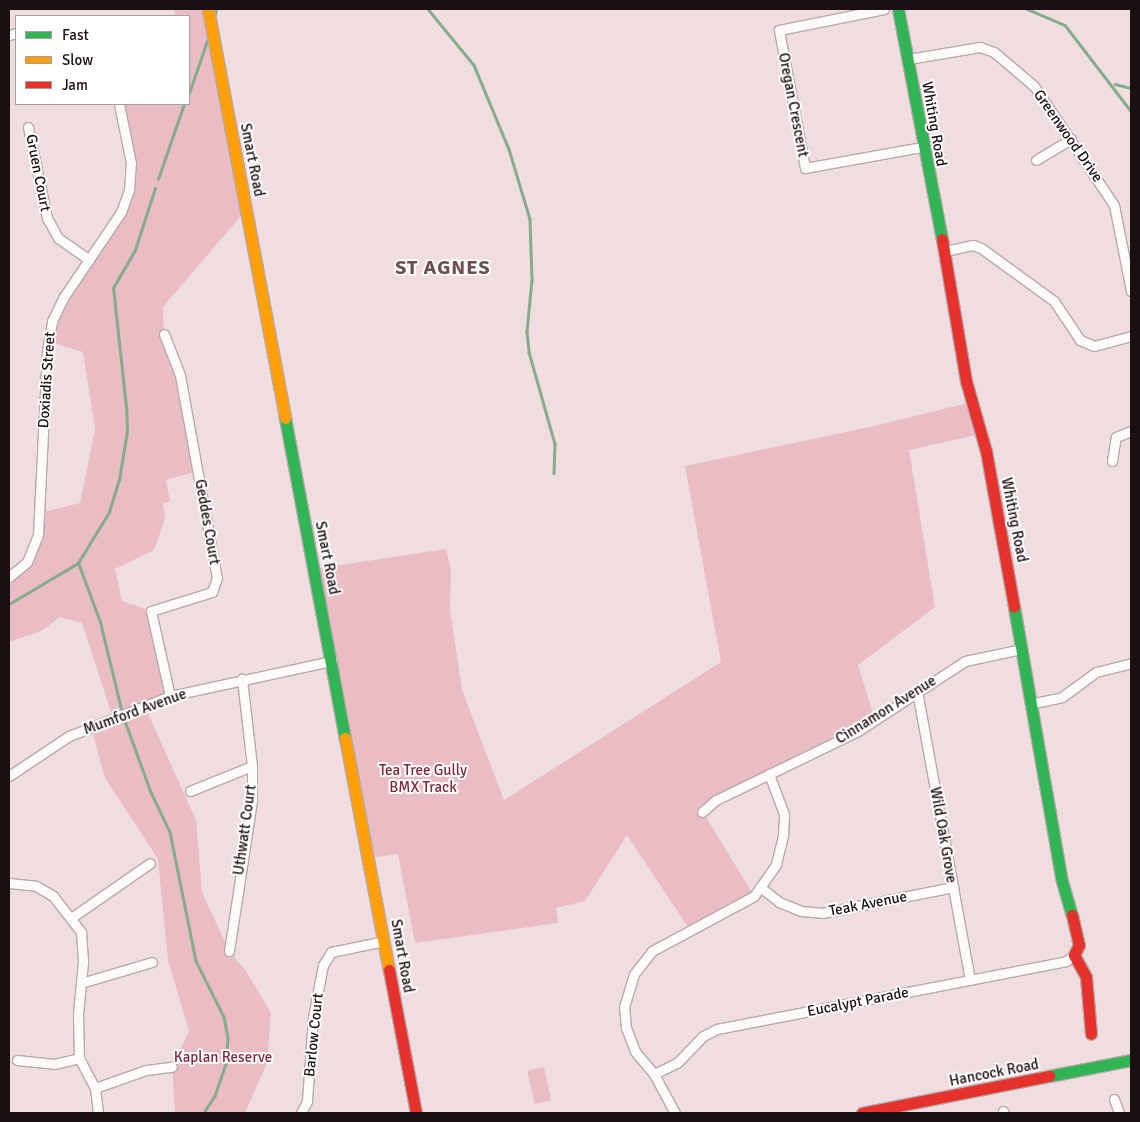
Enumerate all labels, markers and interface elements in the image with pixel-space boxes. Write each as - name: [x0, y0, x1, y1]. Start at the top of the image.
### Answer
- legend: [15, 15, 190, 105]
- text: Fast: [62, 26, 89, 44]
- text: Slow: [62, 51, 93, 69]
- street label: Oregan Crescent: [774, 51, 812, 159]
- text: Jam: [62, 76, 88, 94]
- street label: Whiting Road: [918, 80, 950, 168]
- street label: Greenwood Drive: [1029, 86, 1107, 186]
- street label: Smart Road: [236, 122, 268, 198]
- street label: Gruen Court: [22, 133, 54, 213]
- district label: ST AGNES: [394, 255, 492, 279]
- street label: Doxiadis Street: [35, 331, 59, 429]
- street label: Whiting Road: [997, 476, 1031, 564]
- street label: Geddes Court: [191, 478, 223, 566]
- street label: Smart Road: [311, 520, 343, 596]
- street label: Cinnamon Avenue: [832, 672, 940, 748]
- street label: Mumford Avenue: [81, 685, 189, 739]
- park label: Tea Tree Gully BMX Track: [379, 761, 467, 796]
- street label: Uthwatt Court: [230, 784, 260, 876]
- street label: Wild Oak Grove: [926, 786, 960, 884]
- street label: Teak Avenue: [828, 888, 908, 920]
- street label: Smart Road: [387, 918, 417, 994]
- street label: Eucalypt Parade: [806, 983, 910, 1021]
- street label: Barlow Court: [301, 992, 327, 1078]
- park label: Kaplan Reserve: [174, 1049, 272, 1067]
- street label: Hancock Road: [948, 1056, 1040, 1090]

